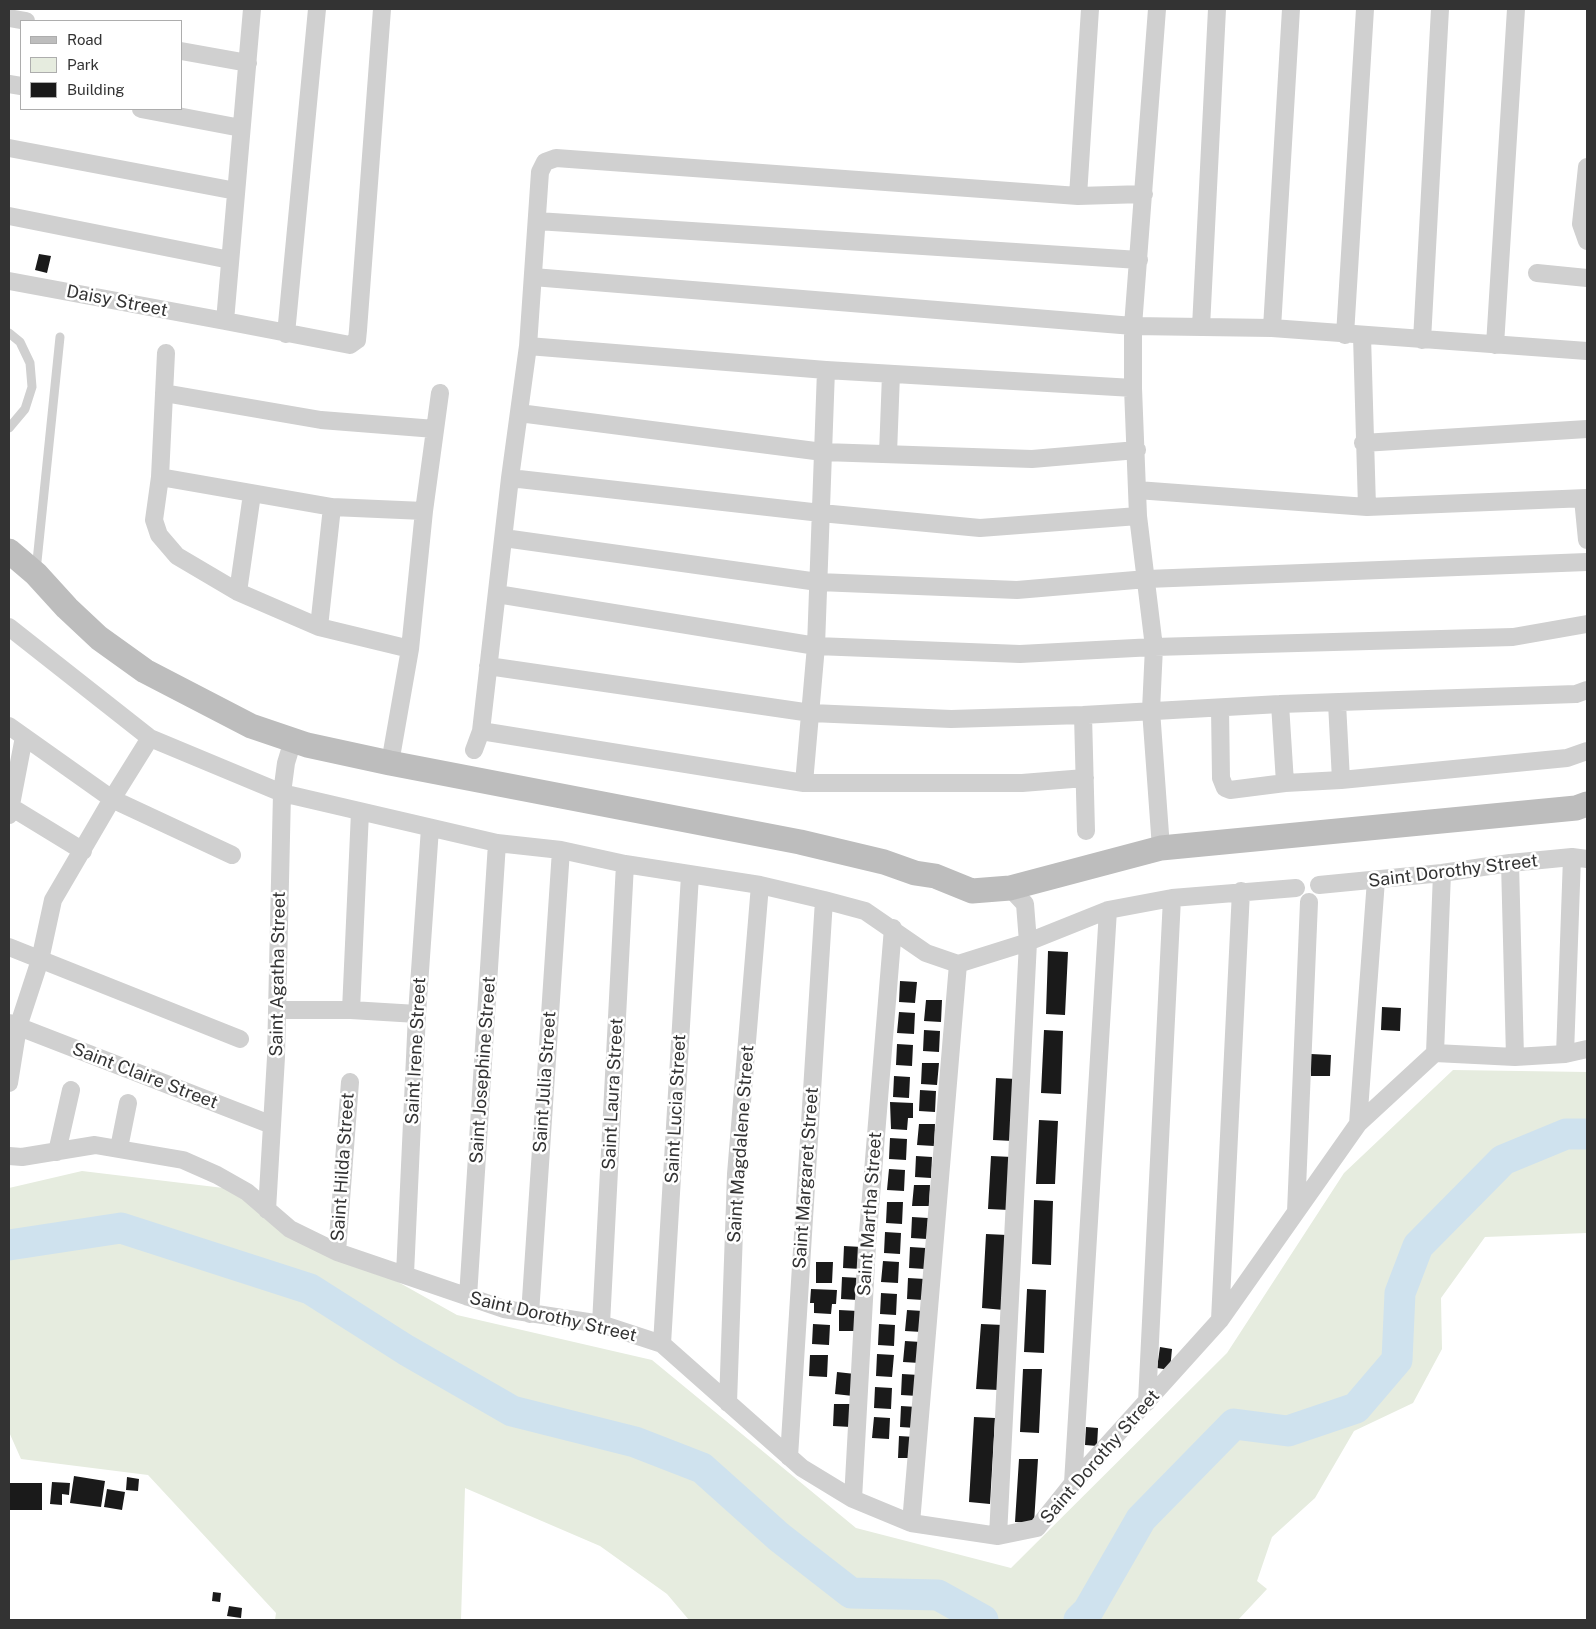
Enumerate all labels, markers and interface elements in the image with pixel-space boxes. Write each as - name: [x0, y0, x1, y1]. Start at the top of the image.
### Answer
- legend: [20, 20, 182, 110]
- text: Road: [67, 31, 103, 48]
- text: Park: [67, 56, 99, 73]
- text: Building: [67, 81, 125, 98]
- street label: Daisy Street: [65, 281, 169, 321]
- street label: Saint Dorothy Street: [1367, 850, 1539, 892]
- street label: Saint Agatha Street: [266, 891, 290, 1057]
- street label: Saint Josephine Street: [466, 976, 500, 1164]
- street label: Saint Irene Street: [401, 977, 431, 1125]
- street label: Saint Julia Street: [529, 1010, 561, 1154]
- street label: Saint Laura Street: [598, 1017, 628, 1171]
- street label: Saint Lucia Street: [661, 1034, 691, 1184]
- street label: Saint Claire Street: [69, 1038, 221, 1114]
- street label: Saint Magdalene Street: [723, 1044, 759, 1244]
- street label: Saint Margaret Street: [789, 1086, 823, 1270]
- street label: Saint Hilda Street: [327, 1092, 359, 1242]
- street label: Saint Martha Street: [853, 1131, 887, 1297]
- street label: Saint Dorothy Street: [467, 1287, 639, 1347]
- street label: Saint Dorothy Street: [1036, 1385, 1164, 1529]

